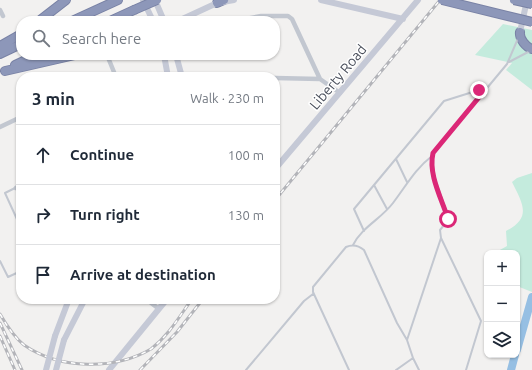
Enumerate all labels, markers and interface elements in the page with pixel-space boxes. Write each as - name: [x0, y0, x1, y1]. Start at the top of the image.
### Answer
- search box: [16, 16, 280, 60]
- icon: search: [30, 27, 52, 49]
- text: Search here: [62, 30, 141, 47]
- street label: Liberty Road: [306, 41, 370, 113]
- route end: [470, 81, 488, 99]
- text: 3 min: [32, 89, 75, 108]
- text: Walk · 230 m: [190, 91, 264, 105]
- icon: ahead: [32, 144, 54, 166]
- text: Continue: [70, 146, 134, 163]
- text: 100 m: [228, 148, 264, 162]
- icon: right: [32, 204, 54, 226]
- text: Turn right: [70, 206, 140, 223]
- text: 130 m: [228, 208, 264, 222]
- route start: [439, 210, 457, 228]
- map controls: [484, 250, 520, 358]
- button: +: [484, 250, 520, 286]
- icon: arrive: [32, 264, 54, 286]
- text: Arrive at destination: [70, 266, 216, 283]
- button: −: [484, 286, 520, 322]
- button: layers: [484, 322, 520, 358]

